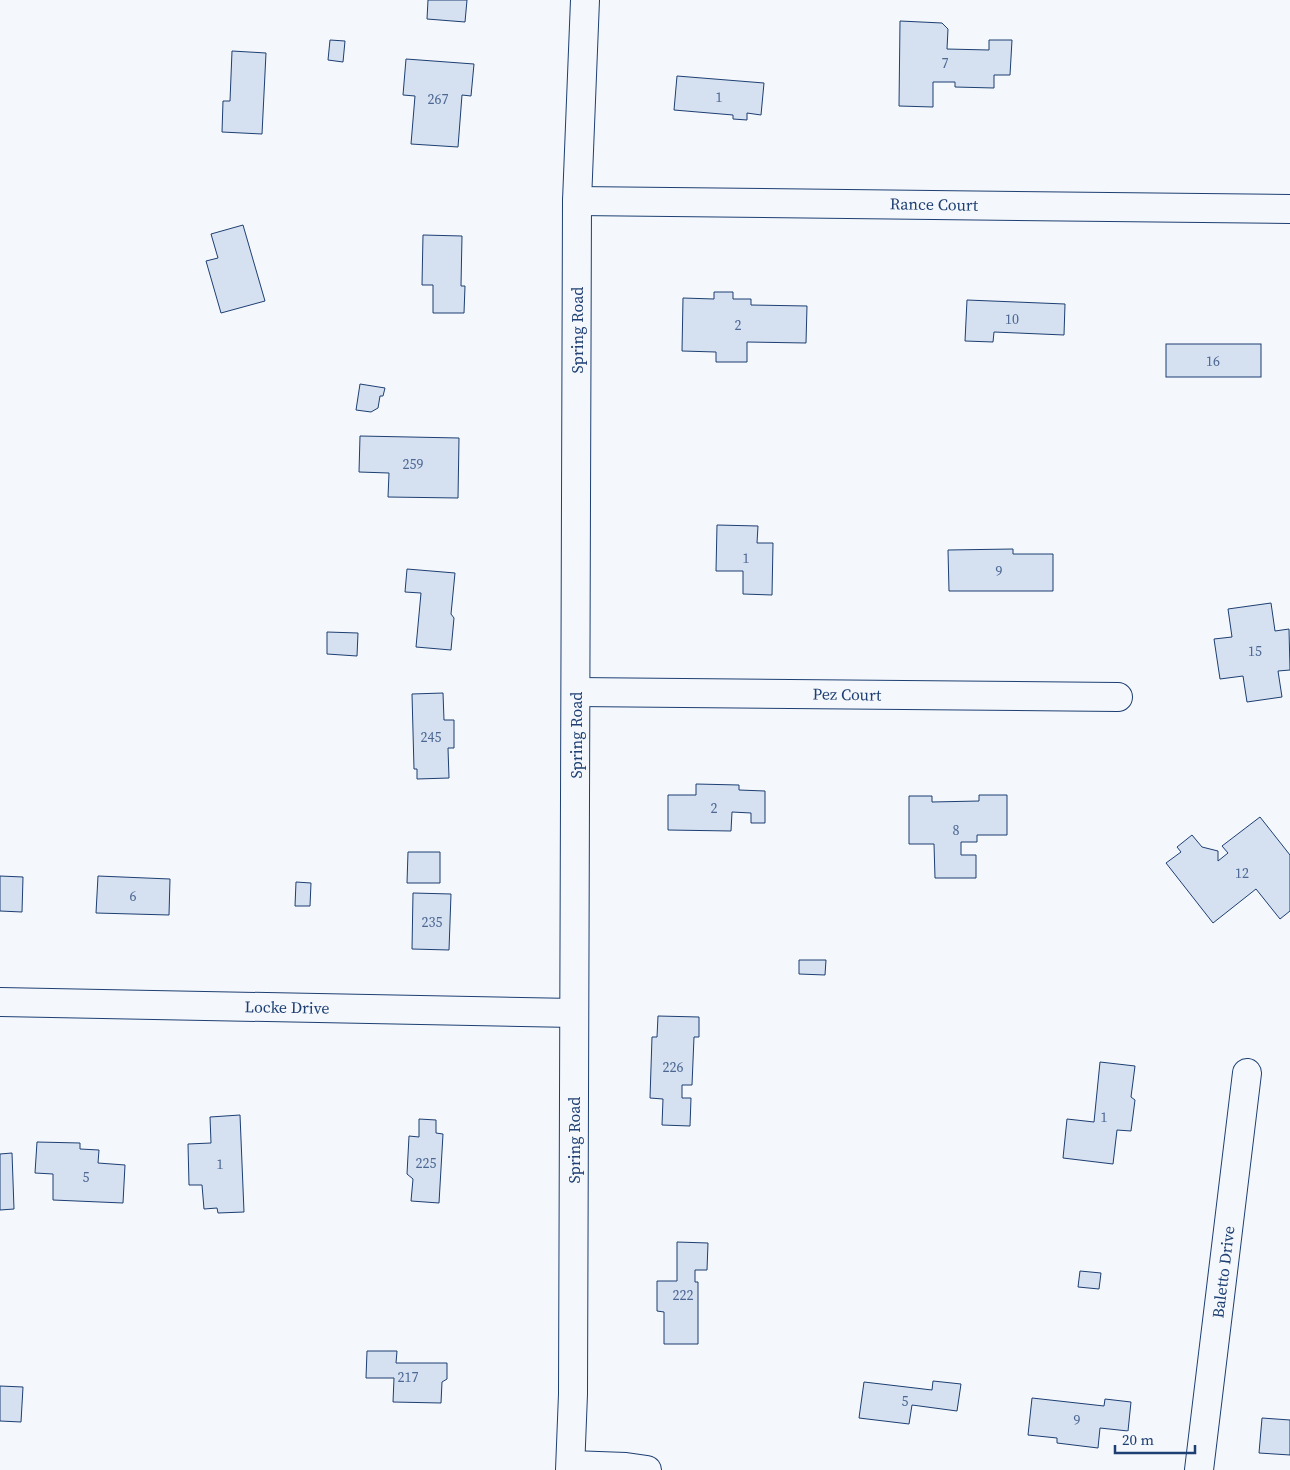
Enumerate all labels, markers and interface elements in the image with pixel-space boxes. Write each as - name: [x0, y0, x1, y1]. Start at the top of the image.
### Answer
- house number: 7: [942, 53, 949, 73]
- house number: 1: [716, 87, 723, 107]
- house number: 267: [428, 89, 449, 109]
- street label: Rance Court: [890, 192, 979, 216]
- street label: Spring Road: [566, 287, 588, 373]
- house number: 10: [1005, 309, 1019, 329]
- house number: 2: [735, 315, 742, 335]
- house number: 16: [1206, 351, 1220, 371]
- house number: 259: [403, 454, 424, 474]
- house number: 1: [743, 548, 750, 568]
- house number: 9: [996, 561, 1003, 581]
- house number: 15: [1248, 641, 1262, 661]
- street label: Pez Court: [813, 682, 882, 706]
- street label: Spring Road: [565, 692, 587, 778]
- house number: 245: [421, 727, 442, 747]
- house number: 2: [711, 798, 718, 818]
- house number: 8: [953, 820, 960, 840]
- house number: 12: [1235, 863, 1249, 883]
- house number: 6: [130, 886, 137, 906]
- house number: 235: [422, 912, 443, 932]
- street label: Locke Drive: [244, 995, 330, 1019]
- house number: 226: [663, 1057, 684, 1077]
- street label: Spring Road: [563, 1097, 585, 1183]
- house number: 1: [1101, 1107, 1108, 1127]
- house number: 225: [416, 1153, 437, 1173]
- house number: 1: [217, 1154, 224, 1174]
- house number: 5: [83, 1167, 90, 1187]
- street label: Baletto Drive: [1206, 1225, 1240, 1319]
- house number: 222: [673, 1285, 694, 1305]
- house number: 217: [398, 1367, 419, 1387]
- house number: 5: [902, 1391, 909, 1411]
- house number: 9: [1074, 1410, 1081, 1430]
- scale bar: [1115, 1422, 1195, 1454]
- text: 20 m: [1122, 1429, 1154, 1450]

